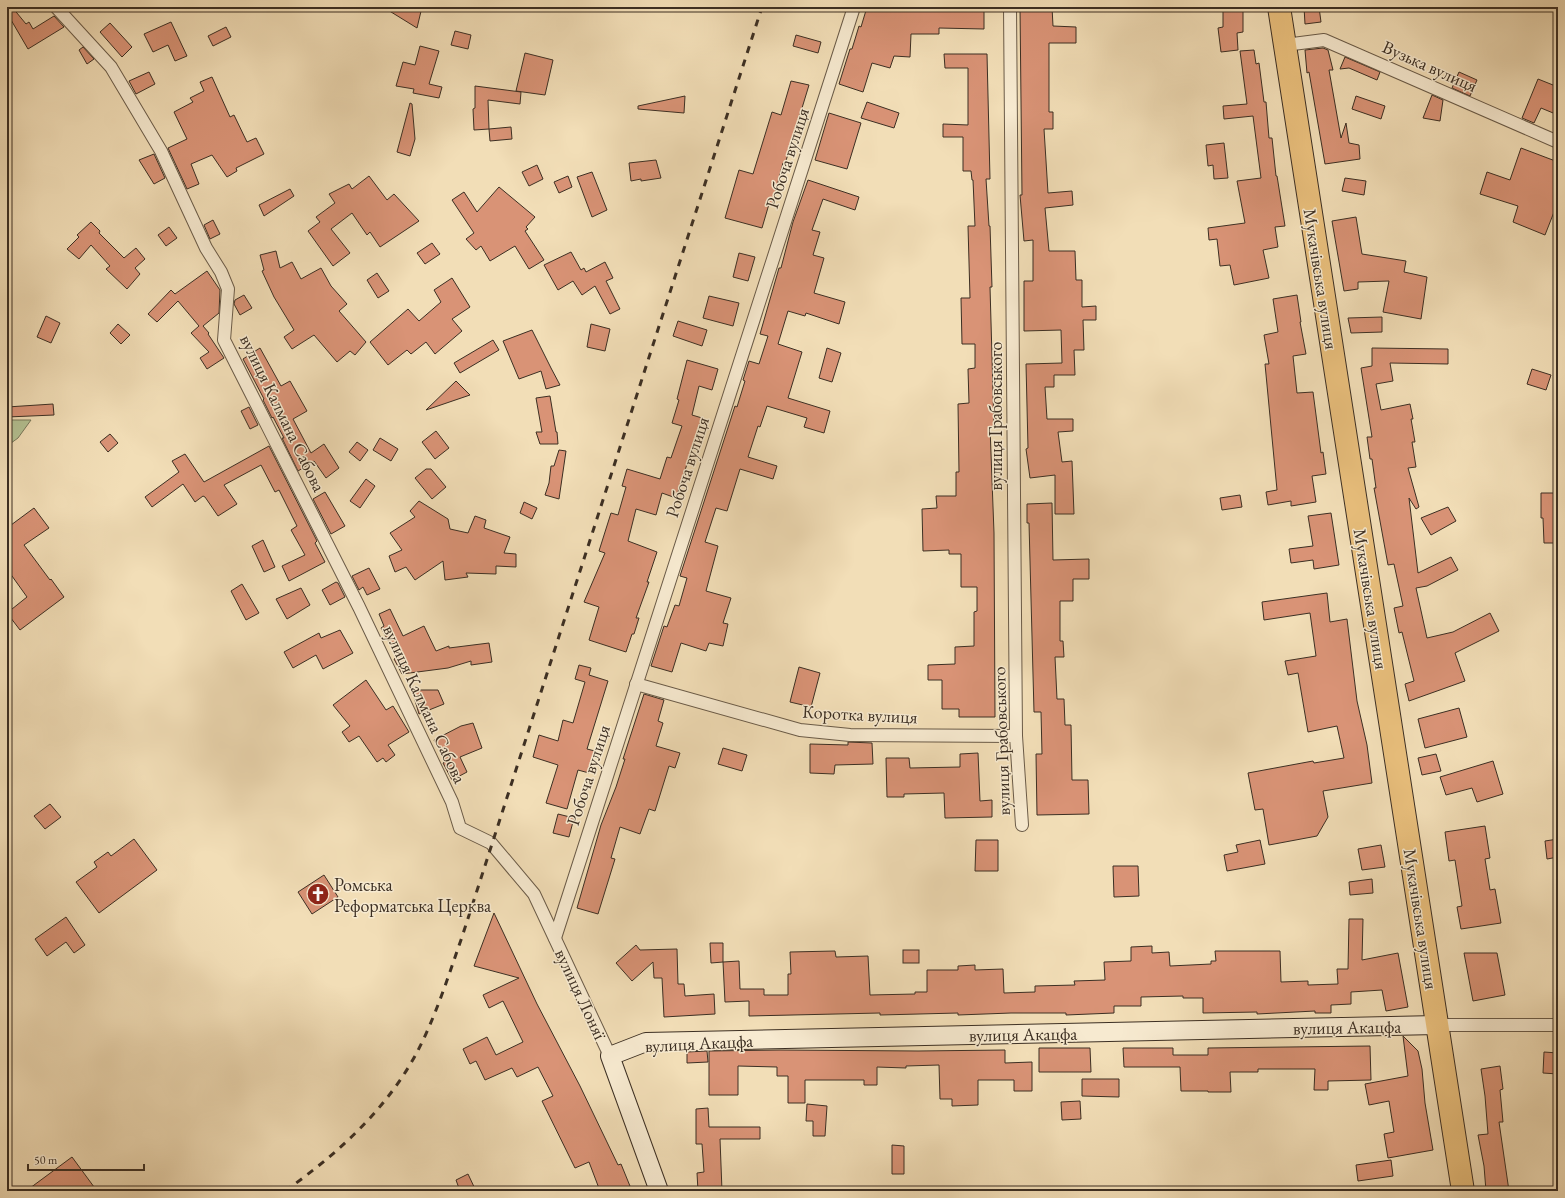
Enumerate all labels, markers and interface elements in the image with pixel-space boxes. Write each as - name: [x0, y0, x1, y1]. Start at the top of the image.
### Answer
- street label: Вузька вулиця: [1379, 35, 1481, 97]
- street label: Робоча вулиця: [760, 105, 814, 211]
- street label: Мукачівська вулиця: [1299, 207, 1343, 351]
- street label: вулиця Калмана Сабова: [235, 331, 331, 496]
- street label: вулиця Грабовського: [984, 342, 1007, 490]
- street label: Робоча вулиця: [660, 414, 714, 520]
- street label: Мукачівська вулиця: [1349, 527, 1393, 671]
- street label: вулиця Калмана Сабова: [378, 621, 472, 788]
- street label: вулиця Грабовського: [987, 666, 1015, 816]
- street label: Коротка вулиця: [802, 699, 918, 729]
- street label: Робоча вулиця: [561, 722, 615, 828]
- street label: Мукачівська вулиця: [1399, 847, 1443, 991]
- place label: Ромська Реформатська Церква: [334, 873, 492, 917]
- church icon: Ромська Реформатська Церква: [305, 881, 331, 907]
- street label: вулиця Лоняї: [550, 945, 612, 1044]
- street label: вулиця Акацфа: [1293, 1015, 1402, 1039]
- street label: вулиця Акацфа: [969, 1022, 1078, 1046]
- street label: вулиця Акацфа: [644, 1029, 755, 1057]
- scale bar: [28, 1146, 144, 1172]
- text: 50 m: [34, 1152, 58, 1168]

